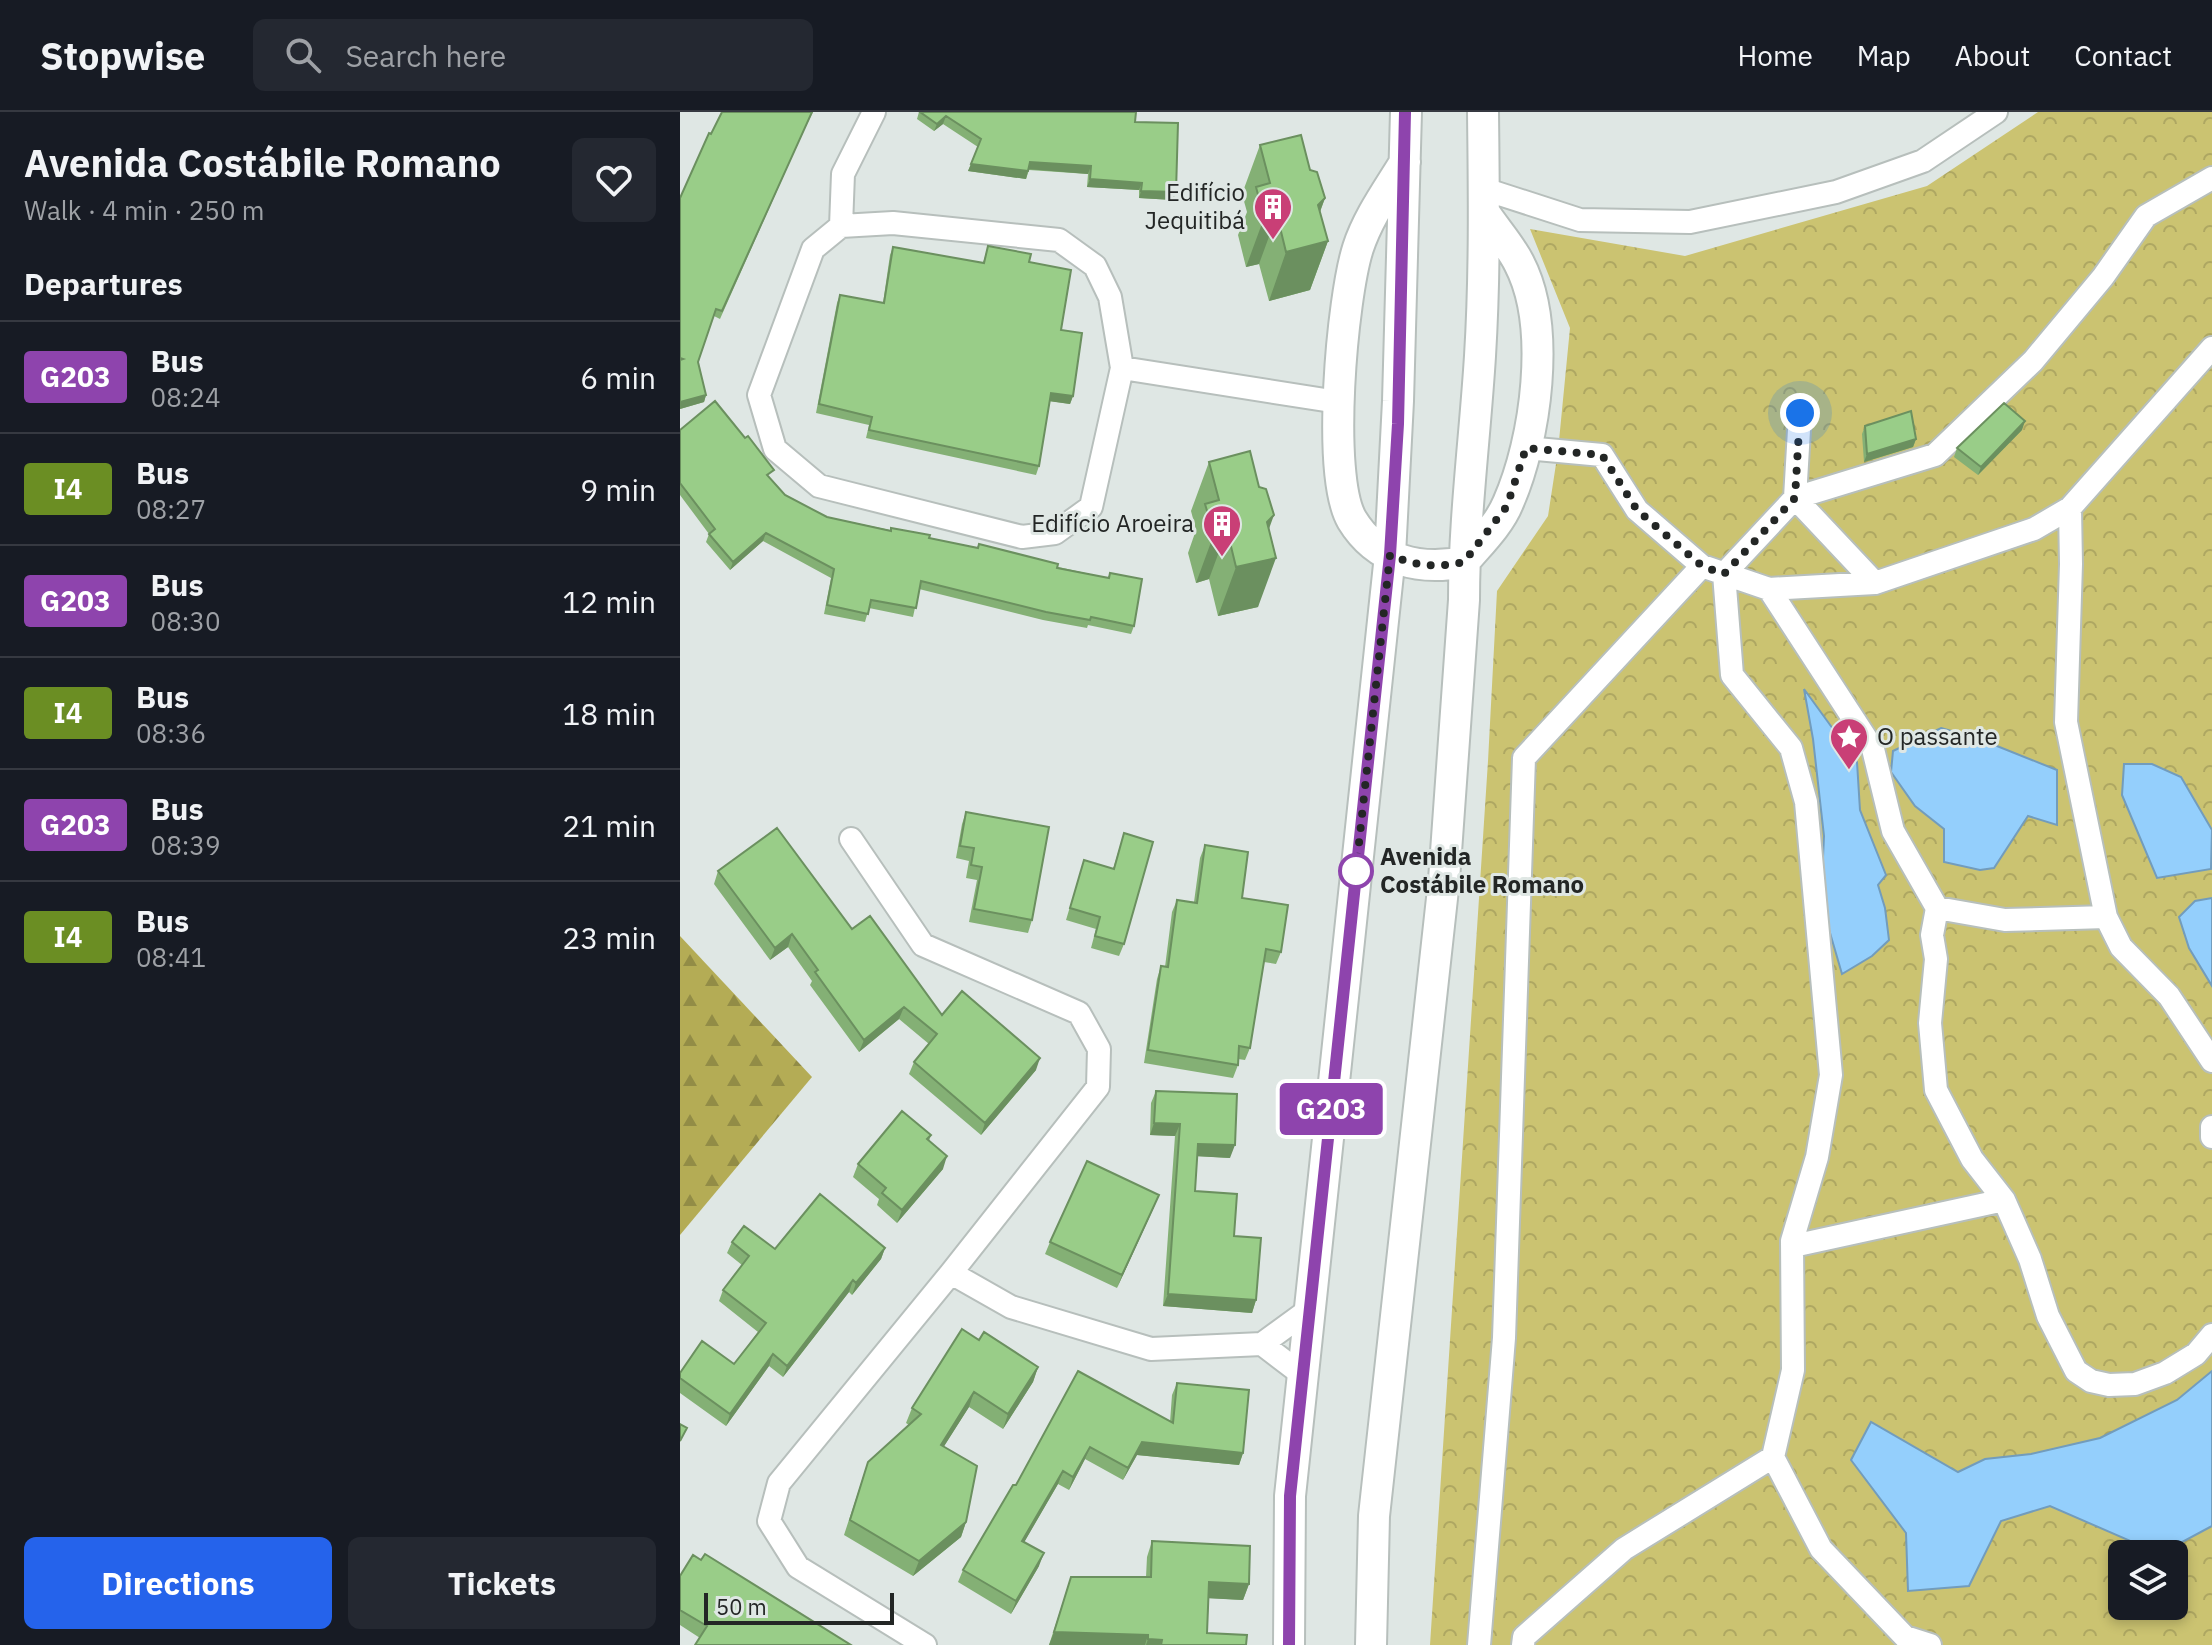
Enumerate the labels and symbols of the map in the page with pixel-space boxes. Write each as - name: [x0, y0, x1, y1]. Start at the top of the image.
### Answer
- place label: Edifício Jequitibá: [1145, 176, 1245, 236]
- building icon: Edifício Jequitibá: [1252, 186, 1294, 241]
- your location: [1780, 393, 1820, 433]
- building icon: Edifício Aroeira: [1201, 503, 1243, 558]
- place label: Edifício Aroeira: [1031, 507, 1194, 539]
- place icon: O passante: [1828, 716, 1870, 771]
- place label: O passante: [1877, 720, 1998, 752]
- place label: Avenida Costábile Romano: [1380, 840, 1584, 900]
- marker: Avenida Costábile Romano: [1339, 854, 1373, 888]
- line badge: G203: [1275, 1083, 1387, 1135]
- scale bar: [704, 1589, 894, 1625]

